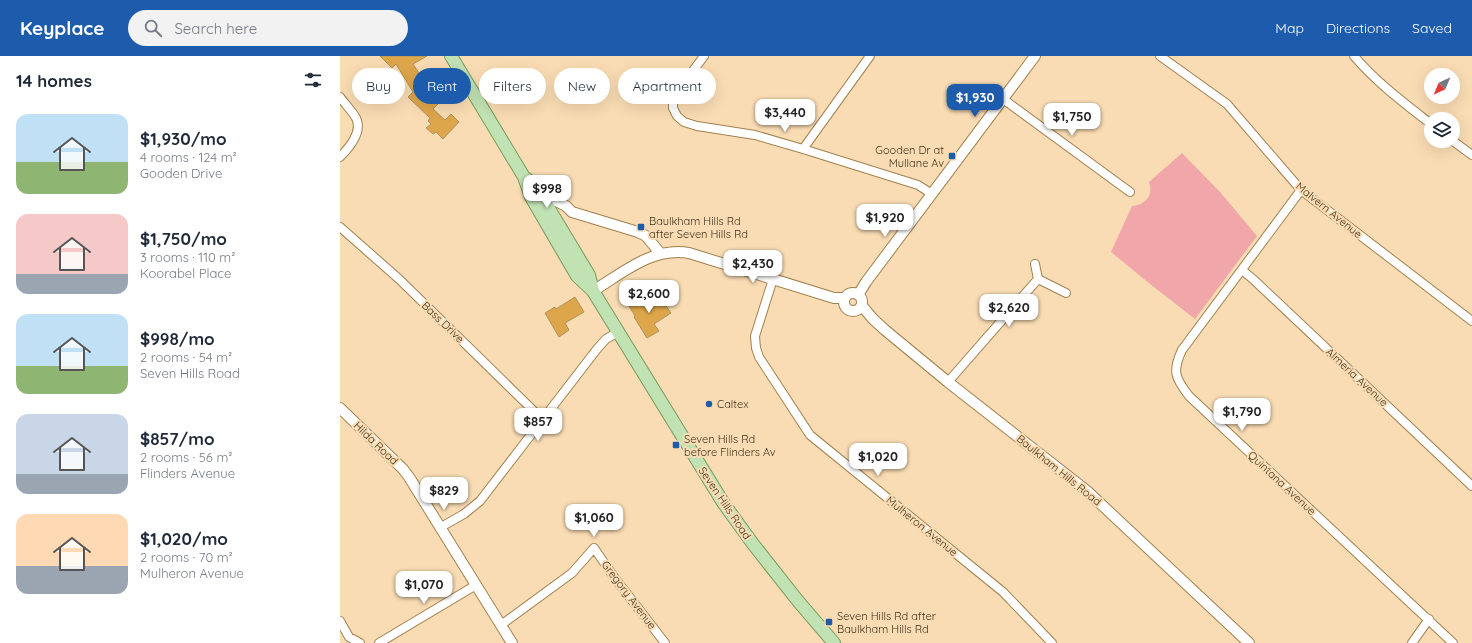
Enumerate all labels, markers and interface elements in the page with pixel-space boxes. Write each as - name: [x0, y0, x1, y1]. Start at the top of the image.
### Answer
- search box: [128, 10, 408, 46]
- text: Keyplace: [20, 16, 104, 40]
- icon: search: [142, 17, 164, 39]
- text: Search here: [174, 19, 257, 38]
- text: Map: [1275, 19, 1304, 37]
- text: Directions: [1326, 19, 1390, 37]
- text: Saved: [1412, 19, 1452, 37]
- chip: Buy: [352, 68, 405, 104]
- chip: Rent: [413, 68, 471, 104]
- chip: Filters: [479, 68, 546, 104]
- chip: New: [554, 68, 610, 104]
- chip: Apartment: [618, 68, 716, 104]
- north arrow: [1424, 68, 1460, 104]
- map controls: [1424, 68, 1460, 148]
- icon: filters: [302, 69, 324, 91]
- text: 14 homes: [16, 70, 92, 91]
- pin: $1,930: [942, 84, 1008, 118]
- text: $1,930: [956, 89, 994, 105]
- pin: $3,440: [752, 99, 818, 133]
- pin: $1,750: [1039, 103, 1105, 137]
- text: $3,440: [764, 104, 806, 120]
- text: $1,750: [1052, 108, 1092, 124]
- button: layers: [1424, 112, 1460, 148]
- text: $1,930/mo: [140, 128, 227, 149]
- icon: home: [48, 130, 96, 178]
- place label: Gooden Dr at Mullane Av: [875, 143, 944, 170]
- text: 4 rooms · 124 m²: [140, 149, 237, 165]
- marker: Gooden Dr at Mullane Av: [947, 151, 957, 161]
- text: Gooden Drive: [140, 165, 222, 181]
- pin: $998: [523, 175, 571, 209]
- street label: Malvern Avenue: [1293, 179, 1365, 241]
- text: $998: [532, 180, 562, 196]
- pin: $1,920: [852, 204, 918, 238]
- text: $1,920: [865, 209, 905, 225]
- place label: Baulkham Hills Rd after Seven Hills Rd: [649, 214, 748, 241]
- marker: Baulkham Hills Rd after Seven Hills Rd: [636, 222, 646, 232]
- text: $1,750/mo: [140, 228, 227, 249]
- icon: home: [48, 230, 96, 278]
- text: 3 rooms · 110 m²: [140, 249, 235, 265]
- pin: $2,430: [720, 250, 786, 284]
- text: $2,430: [732, 255, 774, 271]
- text: Koorabel Place: [140, 265, 231, 281]
- pin: $2,600: [616, 280, 682, 314]
- text: $2,600: [628, 285, 670, 301]
- pin: $2,620: [976, 294, 1042, 328]
- street label: Bass Drive: [419, 298, 467, 346]
- text: $2,620: [988, 299, 1030, 315]
- text: $998/mo: [140, 328, 215, 349]
- icon: home: [48, 330, 96, 378]
- street label: Almeria Avenue: [1323, 345, 1391, 409]
- text: 2 rooms · 54 m²: [140, 349, 232, 365]
- text: Seven Hills Road: [140, 365, 240, 381]
- place label: Caltex: [717, 397, 748, 411]
- pin: $1,790: [1209, 398, 1275, 432]
- marker: Caltex: [704, 399, 714, 409]
- text: $1,790: [1223, 403, 1261, 419]
- pin: $857: [514, 408, 562, 442]
- text: $857: [523, 413, 553, 429]
- street label: Hilda Road: [351, 418, 401, 468]
- text: $857/mo: [140, 428, 215, 449]
- icon: home: [48, 430, 96, 478]
- street label: Baulkham Hills Road: [1014, 431, 1104, 509]
- place label: Seven Hills Rd before Flinders Av: [684, 432, 776, 459]
- marker: Seven Hills Rd before Flinders Av: [671, 440, 681, 450]
- pin: $1,020: [845, 443, 911, 477]
- text: $1,020: [858, 448, 898, 464]
- street label: Quintana Avenue: [1245, 448, 1319, 518]
- text: 2 rooms · 56 m²: [140, 449, 232, 465]
- street label: Seven Hills Road: [696, 464, 754, 542]
- text: Flinders Avenue: [140, 465, 235, 481]
- pin: $829: [420, 477, 468, 511]
- text: $829: [429, 482, 459, 498]
- street label: Mulheron Avenue: [883, 493, 961, 559]
- pin: $1,060: [561, 504, 627, 538]
- text: $1,060: [574, 509, 614, 525]
- text: $1,020/mo: [140, 528, 228, 549]
- icon: home: [48, 530, 96, 578]
- text: 2 rooms · 70 m²: [140, 549, 233, 565]
- street label: Gregory Avenue: [599, 558, 659, 632]
- text: Mulheron Avenue: [140, 565, 244, 581]
- pin: $1,070: [391, 571, 457, 605]
- text: $1,070: [405, 576, 443, 592]
- place label: Seven Hills Rd after Baulkham Hills Rd: [837, 609, 937, 636]
- marker: Seven Hills Rd after Baulkham Hills Rd: [824, 617, 834, 627]

